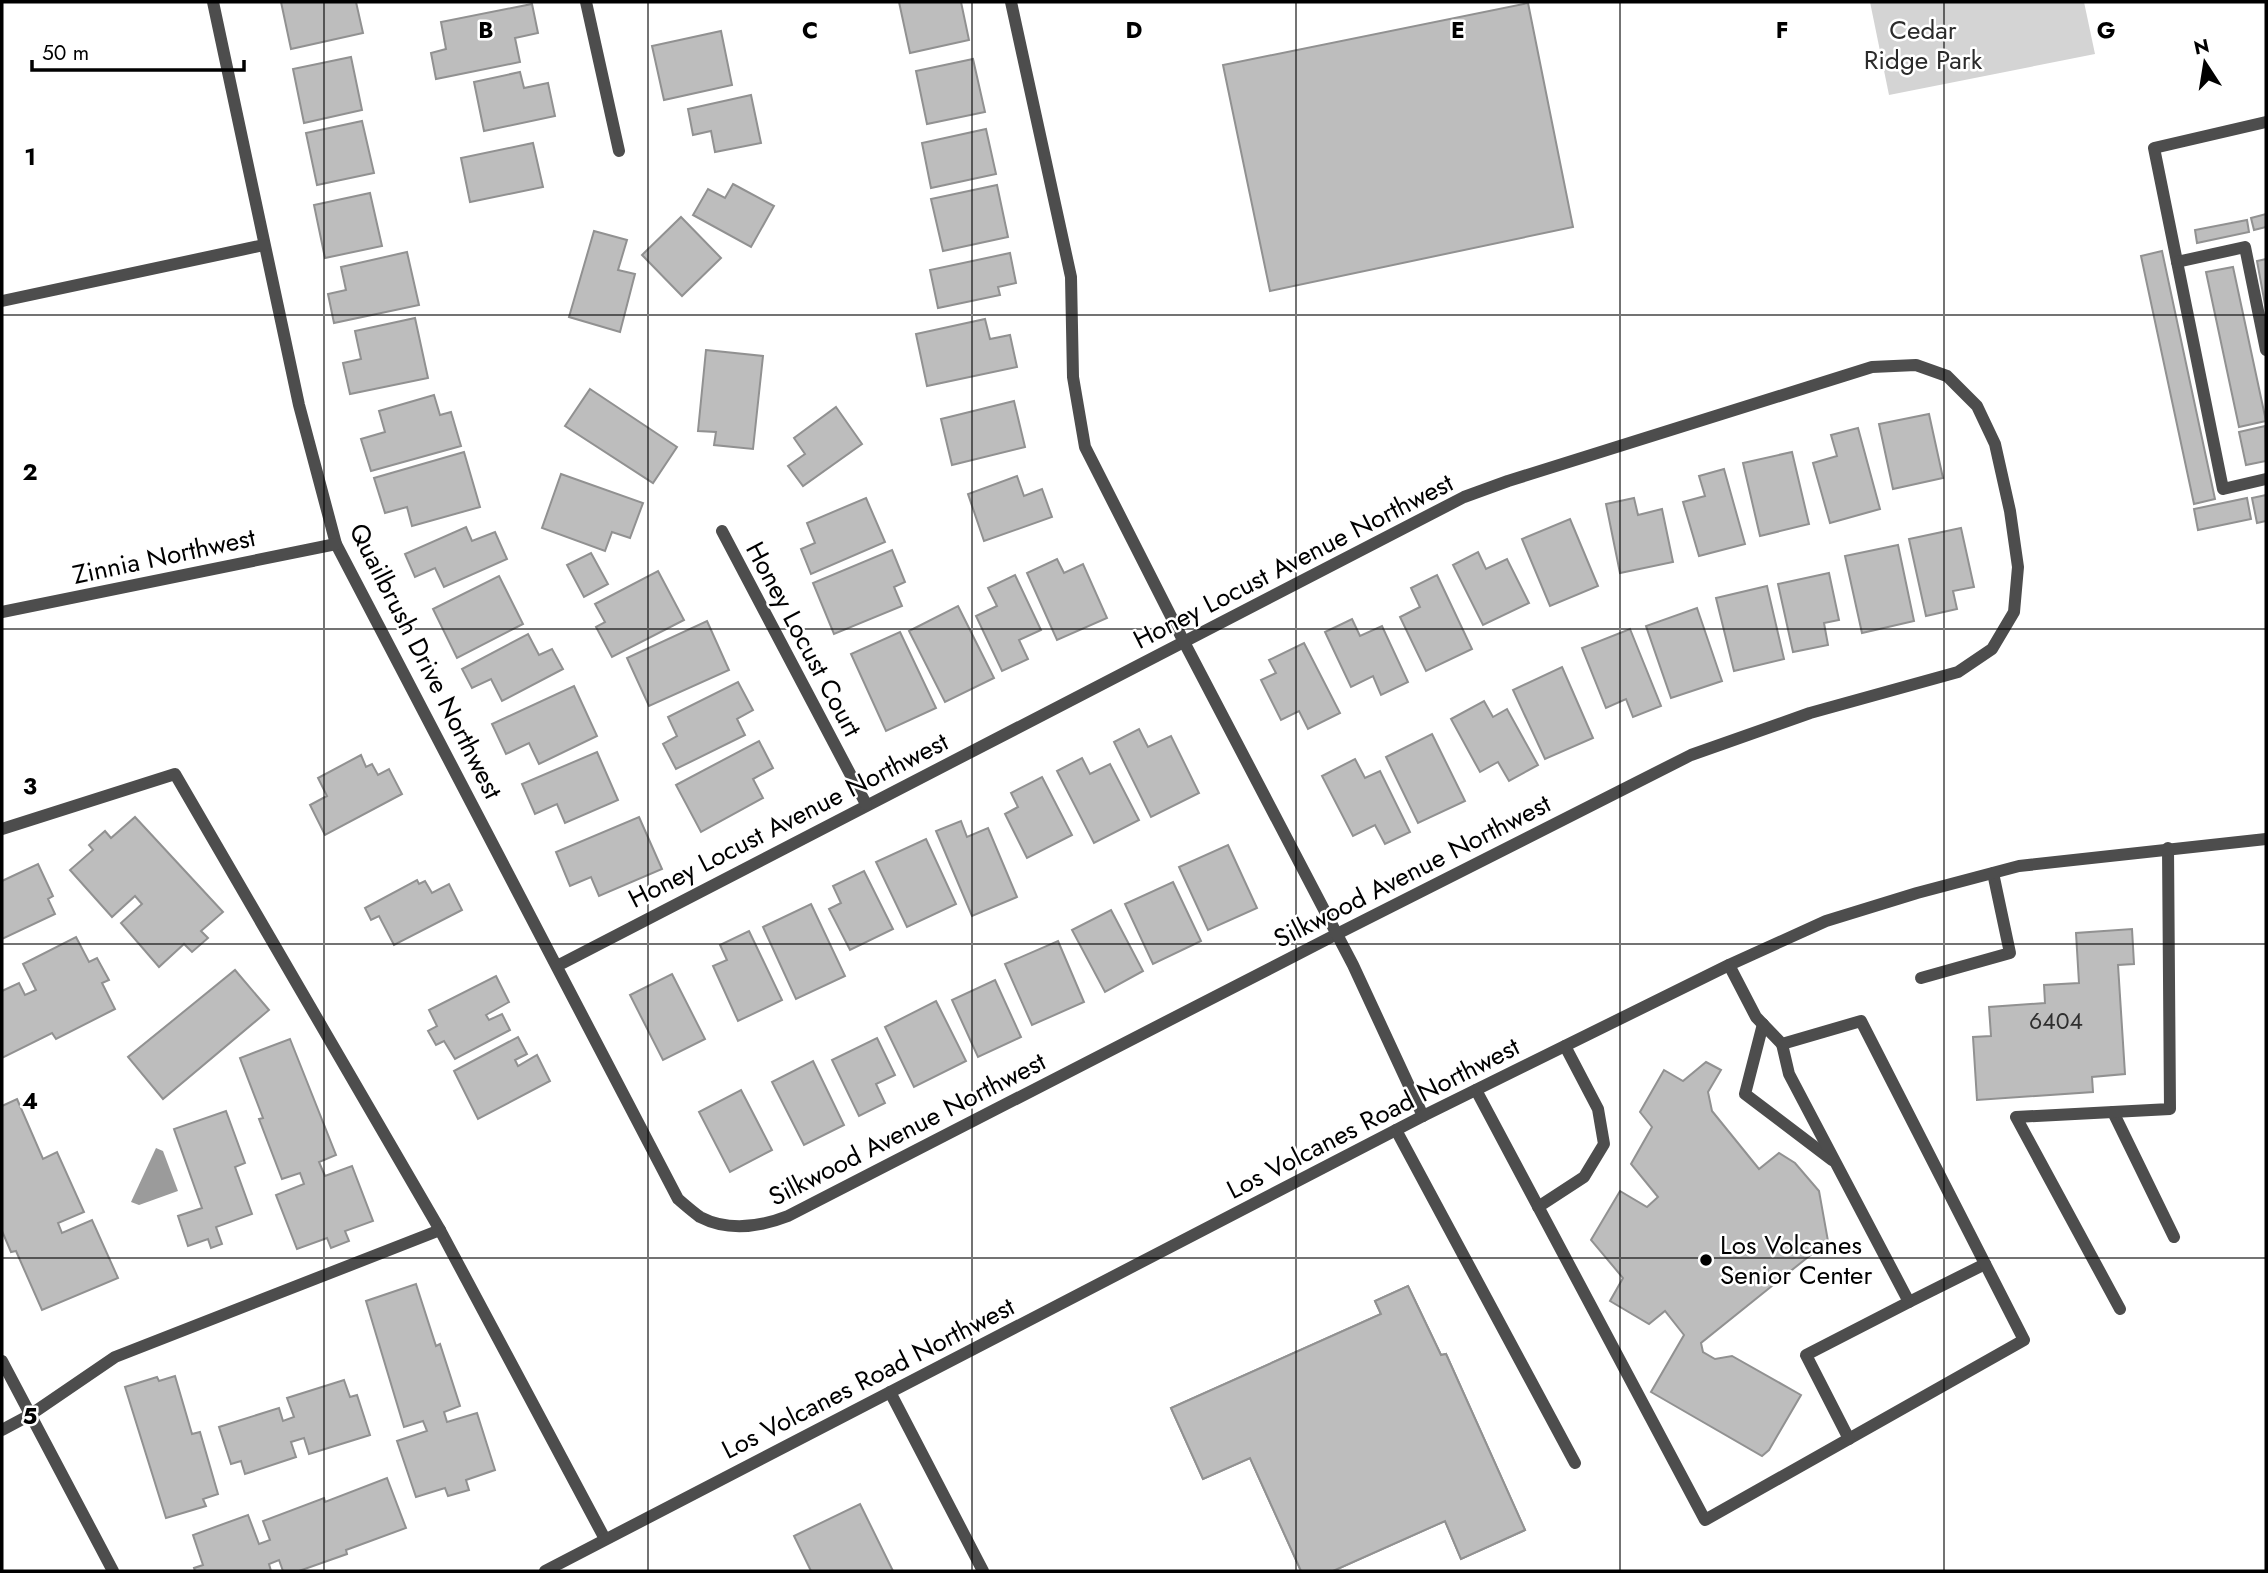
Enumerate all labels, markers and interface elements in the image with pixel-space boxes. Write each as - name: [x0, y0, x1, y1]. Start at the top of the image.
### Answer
- park label: Cedar Ridge Park: [1864, 11, 1983, 79]
- text: B: [478, 13, 494, 47]
- text: C: [802, 13, 818, 47]
- text: D: [1126, 13, 1143, 47]
- text: E: [1451, 13, 1465, 47]
- text: F: [1776, 13, 1788, 47]
- text: G: [2097, 13, 2115, 47]
- scale bar: [32, 28, 243, 72]
- north arrow: [2170, 28, 2240, 98]
- text: N: [2191, 32, 2212, 62]
- text: 50 m: [42, 38, 89, 68]
- text: 1: [24, 140, 36, 174]
- text: 2: [22, 455, 38, 489]
- street label: Honey Locust Avenue Northwest: [1126, 463, 1460, 658]
- street label: Quailbrush Drive Northwest: [340, 517, 512, 806]
- street label: Zinnia Northwest: [69, 518, 260, 594]
- street label: Honey Locust Court: [737, 535, 872, 744]
- street label: Honey Locust Avenue Northwest: [621, 722, 955, 917]
- text: 3: [23, 769, 37, 803]
- street label: Silkwood Avenue Northwest: [1267, 784, 1558, 957]
- house number: 6404: [2029, 1004, 2083, 1038]
- street label: Los Volcanes Road Northwest: [1220, 1027, 1527, 1208]
- street label: Silkwood Avenue Northwest: [762, 1042, 1053, 1215]
- text: 4: [22, 1084, 38, 1118]
- place label: Los Volcanes Senior Center: [1720, 1226, 1872, 1294]
- marker: Los Volcanes Senior Center: [1698, 1252, 1714, 1268]
- street label: Los Volcanes Road Northwest: [715, 1287, 1022, 1468]
- text: 5: [23, 1399, 37, 1433]

